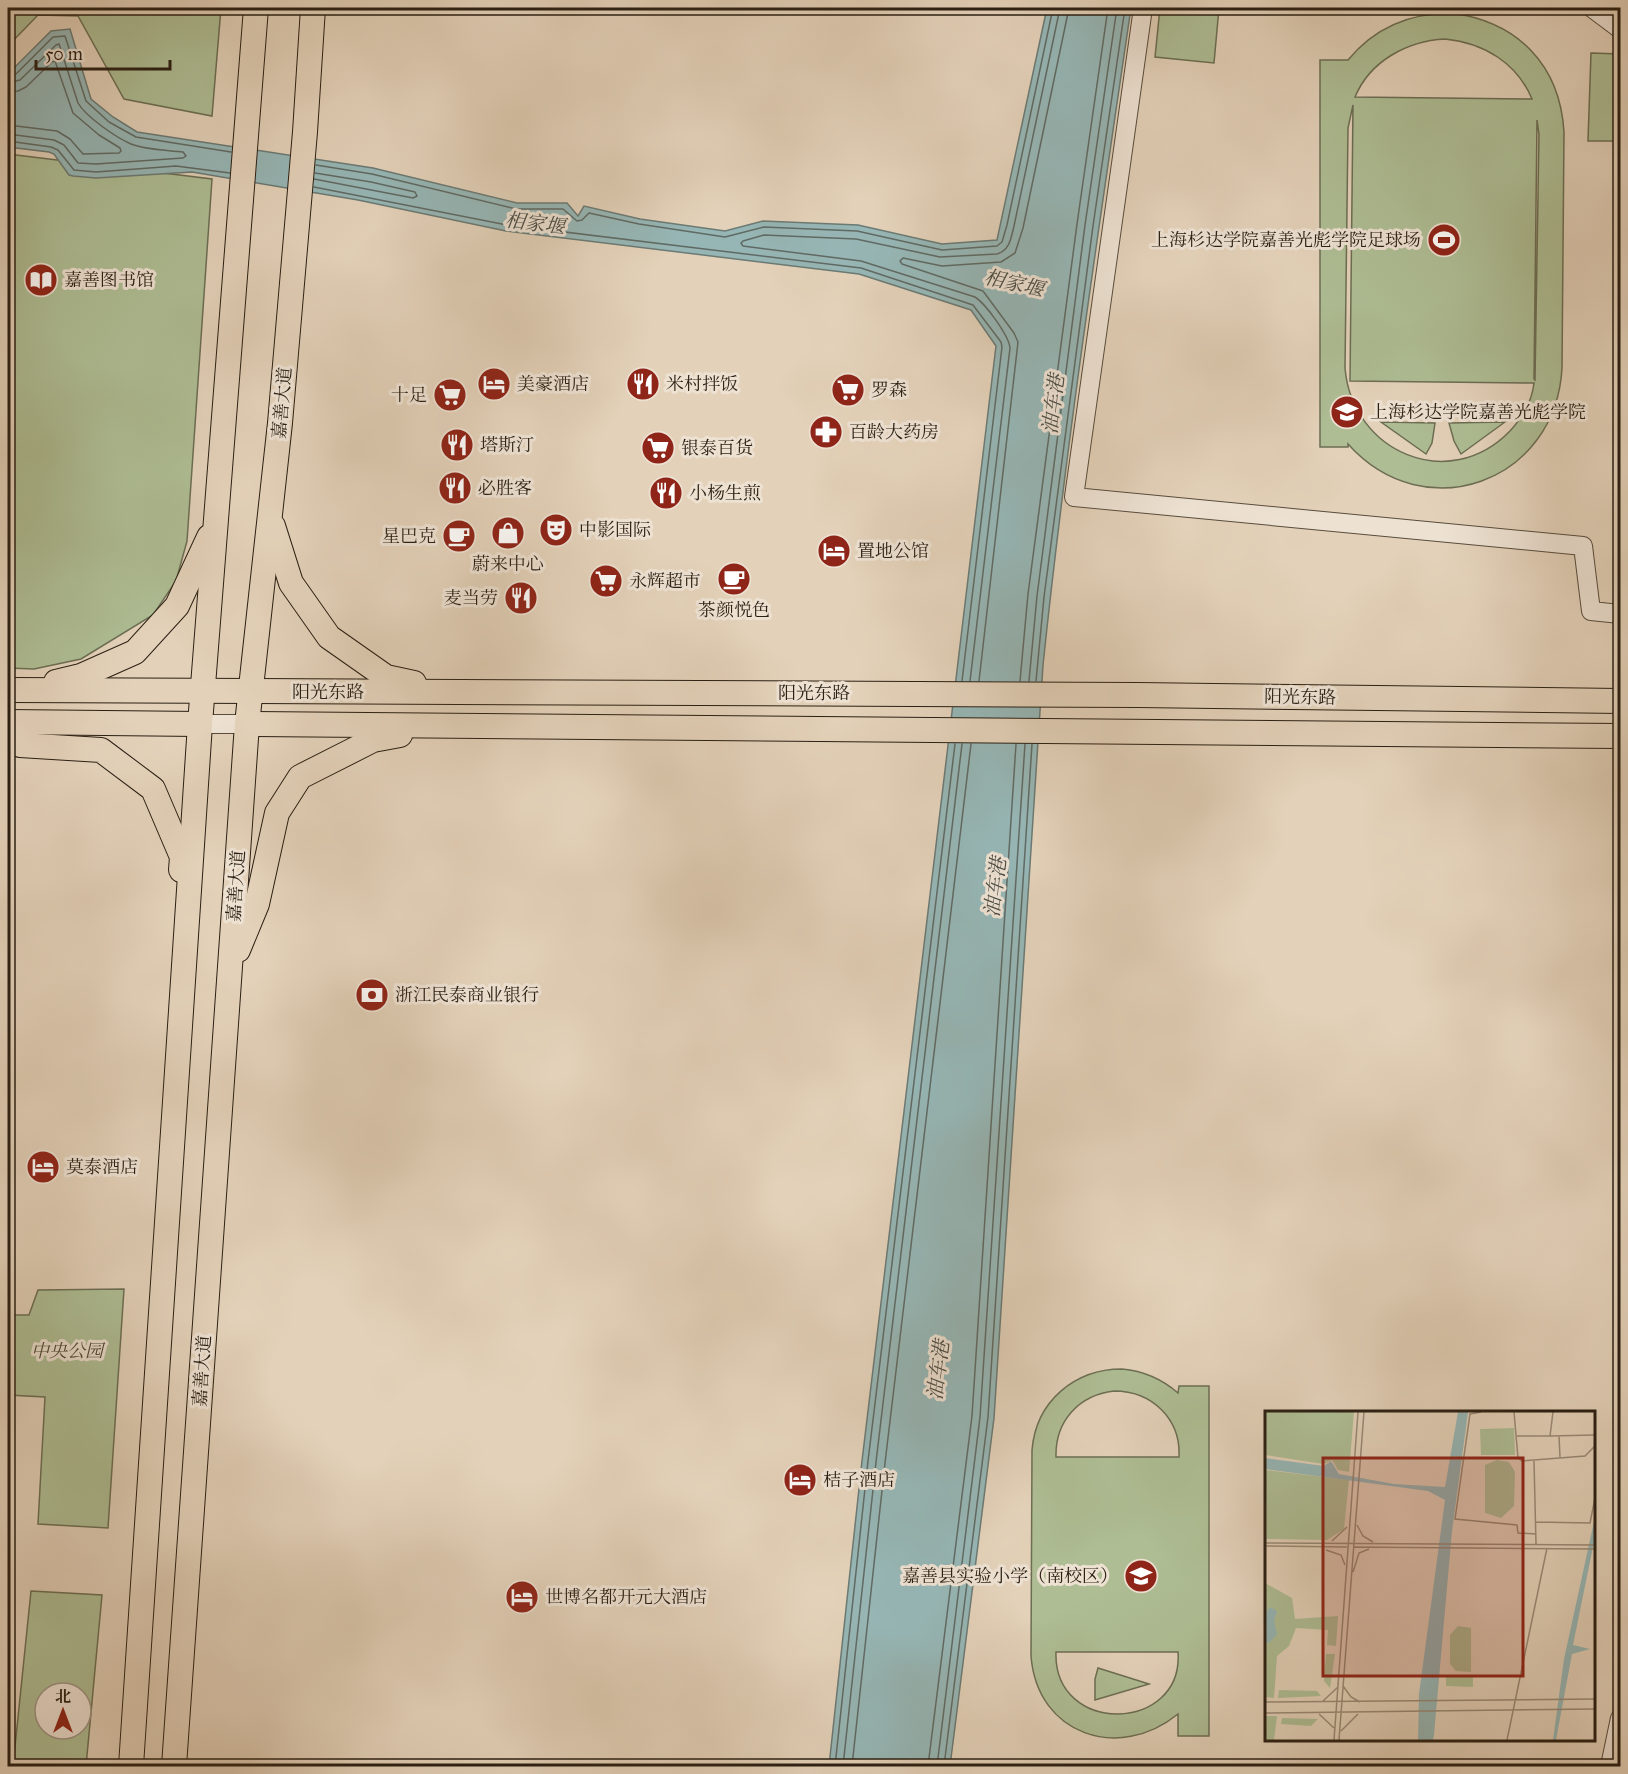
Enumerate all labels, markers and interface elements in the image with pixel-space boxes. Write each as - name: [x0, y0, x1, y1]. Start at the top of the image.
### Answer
- scale bar: [36, 33, 170, 71]
- text: 50 m: [45, 43, 83, 65]
- water label: 相家堰: [504, 207, 569, 239]
- sports icon: 上海杉达学院嘉善光彪学院足球场: [1426, 222, 1462, 258]
- place label: 上海杉达学院嘉善光彪学院足球场: [1151, 229, 1421, 251]
- library icon: 嘉善图书馆: [23, 262, 59, 298]
- water label: 相家堰: [982, 265, 1049, 302]
- place label: 嘉善图书馆: [64, 269, 154, 291]
- street label: 嘉善大道: [268, 366, 296, 440]
- hotel icon: 美豪酒店: [476, 366, 512, 402]
- restaurant icon: 米村拌饭: [625, 366, 661, 402]
- water label: 油车港: [1037, 370, 1069, 435]
- supermarket icon: 罗森: [830, 372, 866, 408]
- place label: 美豪酒店: [517, 373, 589, 395]
- place label: 米村拌饭: [666, 373, 738, 395]
- supermarket icon: 十足: [432, 377, 468, 413]
- place label: 罗森: [871, 379, 907, 401]
- place label: 十足: [391, 384, 427, 406]
- school or university icon: 上海杉达学院嘉善光彪学院: [1329, 394, 1365, 430]
- place label: 上海杉达学院嘉善光彪学院: [1370, 401, 1586, 423]
- pharmacy icon: 百龄大药房: [808, 414, 844, 450]
- place label: 百龄大药房: [849, 421, 939, 443]
- restaurant icon: 塔斯汀: [439, 427, 475, 463]
- supermarket icon: 银泰百货: [640, 430, 676, 466]
- place label: 塔斯汀: [480, 434, 534, 456]
- place label: 银泰百货: [681, 437, 753, 459]
- restaurant icon: 必胜客: [437, 470, 473, 506]
- restaurant icon: 小杨生煎: [648, 475, 684, 511]
- place label: 必胜客: [478, 477, 532, 499]
- place label: 小杨生煎: [689, 482, 761, 504]
- theatre icon: 中影国际: [538, 512, 574, 548]
- shop icon: 蔚来中心: [490, 515, 526, 551]
- cafe icon: 星巴克: [441, 518, 477, 554]
- place label: 中影国际: [579, 519, 651, 541]
- place label: 星巴克: [382, 525, 436, 547]
- hotel icon: 置地公馆: [816, 533, 852, 569]
- place label: 置地公馆: [857, 540, 929, 562]
- place label: 蔚来中心: [472, 553, 544, 575]
- cafe icon: 茶颜悦色: [716, 561, 752, 597]
- supermarket icon: 永辉超市: [588, 563, 624, 599]
- place label: 永辉超市: [629, 570, 701, 592]
- restaurant icon: 麦当劳: [503, 580, 539, 616]
- place label: 麦当劳: [444, 587, 498, 609]
- place label: 茶颜悦色: [698, 599, 770, 621]
- street label: 阳光东路: [292, 681, 364, 703]
- street label: 阳光东路: [778, 682, 850, 704]
- street label: 阳光东路: [1264, 685, 1336, 709]
- street label: 嘉善大道: [223, 849, 249, 923]
- water label: 油车港: [979, 853, 1011, 918]
- bank icon: 浙江民泰商业银行: [354, 977, 390, 1013]
- place label: 浙江民泰商业银行: [395, 984, 539, 1006]
- hotel icon: 莫泰酒店: [25, 1149, 61, 1185]
- place label: 莫泰酒店: [66, 1156, 138, 1178]
- street label: 嘉善大道: [189, 1334, 215, 1408]
- water label: 油车港: [922, 1336, 954, 1401]
- park label: 中央公园: [31, 1340, 106, 1362]
- inset map: [1265, 1411, 1595, 1741]
- hotel icon: 桔子酒店: [782, 1462, 818, 1498]
- place label: 桔子酒店: [823, 1469, 895, 1491]
- school or university icon: 嘉善县实验小学（南校区）: [1123, 1558, 1159, 1594]
- place label: 嘉善县实验小学（南校区）: [902, 1565, 1118, 1587]
- hotel icon: 世博名都开元大酒店: [504, 1579, 540, 1615]
- place label: 世博名都开元大酒店: [545, 1586, 707, 1608]
- north arrow: [33, 1681, 93, 1741]
- text: 北: [55, 1687, 71, 1706]

